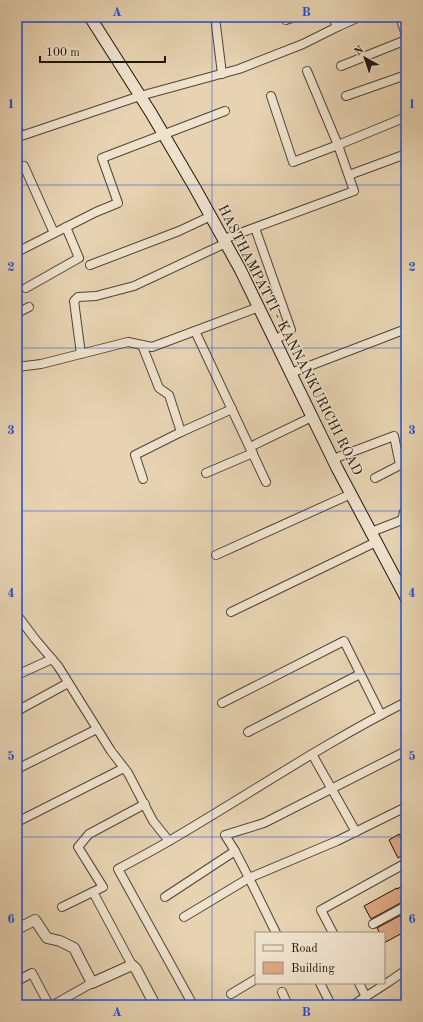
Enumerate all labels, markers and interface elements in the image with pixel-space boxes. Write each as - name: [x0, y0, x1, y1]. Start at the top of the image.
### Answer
- text: A: [112, 6, 122, 19]
- text: B: [301, 6, 311, 19]
- scale bar: [40, 38, 165, 64]
- north arrow: [345, 38, 385, 78]
- text: N: [353, 44, 367, 58]
- text: 100 m: [46, 47, 80, 59]
- text: 1: [7, 98, 15, 111]
- text: 1: [408, 98, 416, 111]
- street label: HASTHAMPATTI - KANNANKURICHI ROAD: [215, 202, 365, 478]
- text: 2: [7, 261, 15, 274]
- text: 2: [408, 261, 416, 274]
- text: 3: [7, 424, 15, 437]
- text: 3: [408, 424, 416, 437]
- text: 4: [7, 587, 15, 600]
- text: 4: [408, 587, 416, 600]
- text: 5: [7, 750, 15, 763]
- text: 5: [408, 750, 416, 763]
- text: 6: [7, 913, 15, 926]
- text: 6: [408, 913, 416, 926]
- legend: [255, 932, 385, 984]
- text: Road: [291, 943, 318, 955]
- text: Building: [291, 963, 335, 975]
- text: A: [112, 1006, 122, 1019]
- text: B: [301, 1006, 311, 1019]

